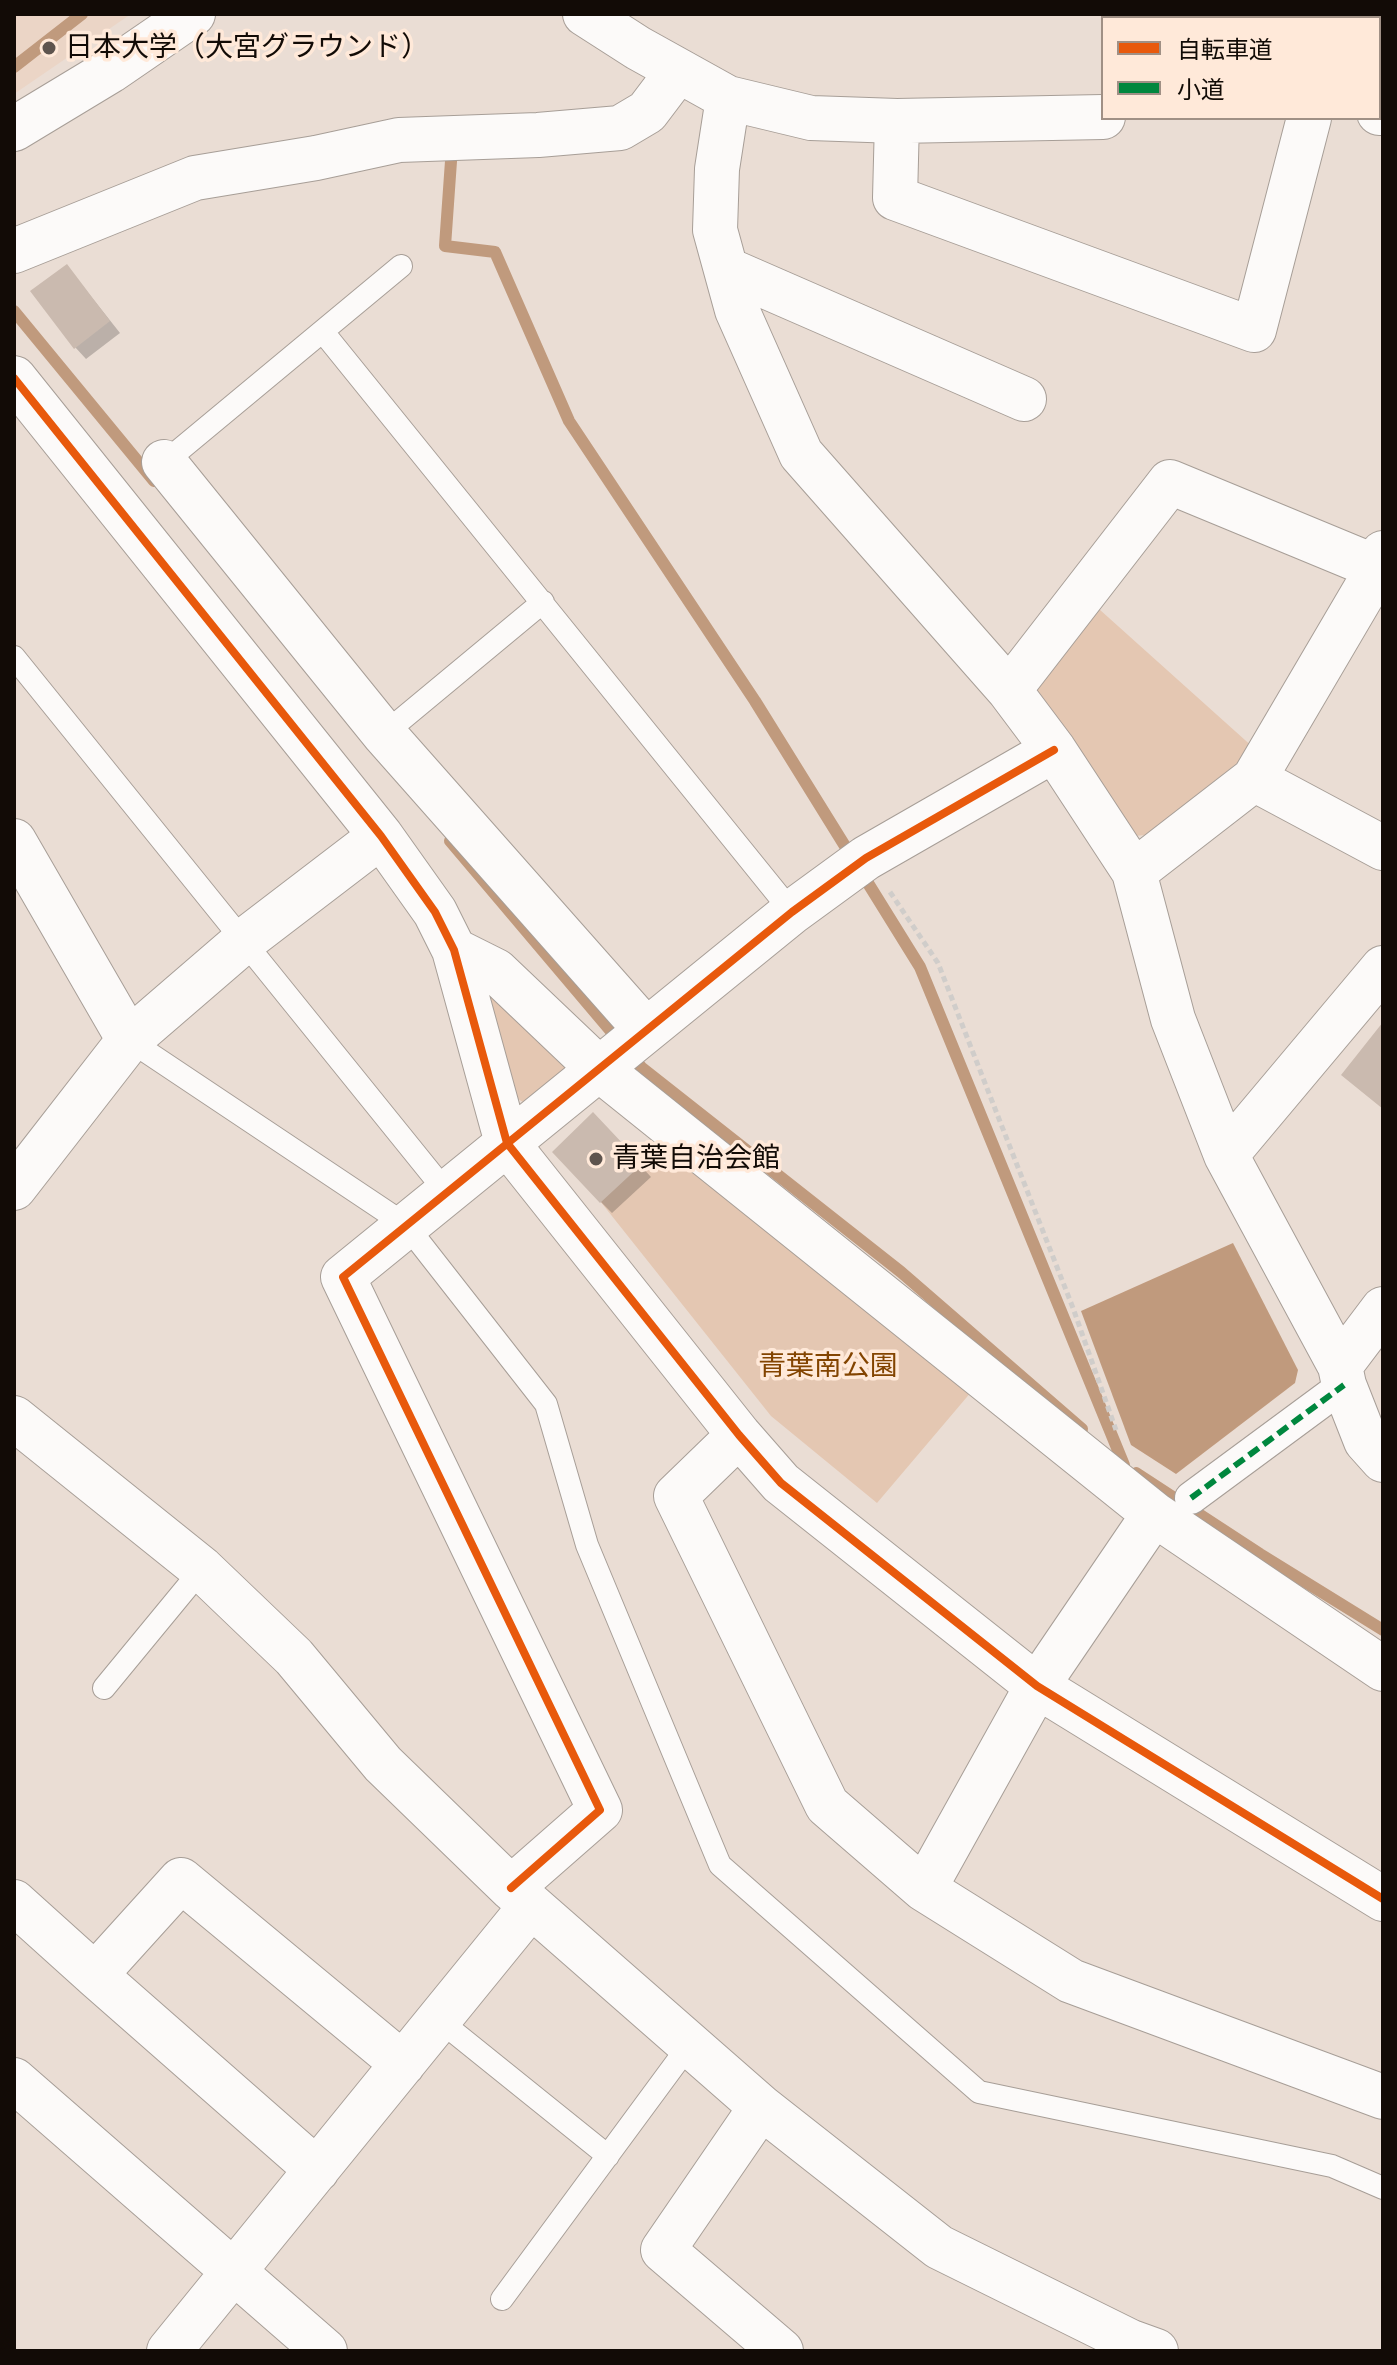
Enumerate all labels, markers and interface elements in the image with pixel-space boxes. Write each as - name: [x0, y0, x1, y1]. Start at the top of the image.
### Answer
- legend: [1101, 16, 1381, 120]
- place label: 日本大学（大宮グラウンド）: [65, 31, 429, 65]
- marker: 日本大学（大宮グラウンド）: [40, 39, 58, 57]
- text: 自転車道: [1177, 39, 1273, 63]
- text: 小道: [1177, 79, 1225, 103]
- place label: 青葉自治会館: [612, 1142, 780, 1176]
- marker: 青葉自治会館: [587, 1150, 605, 1168]
- park label: 青葉南公園: [758, 1350, 898, 1384]

